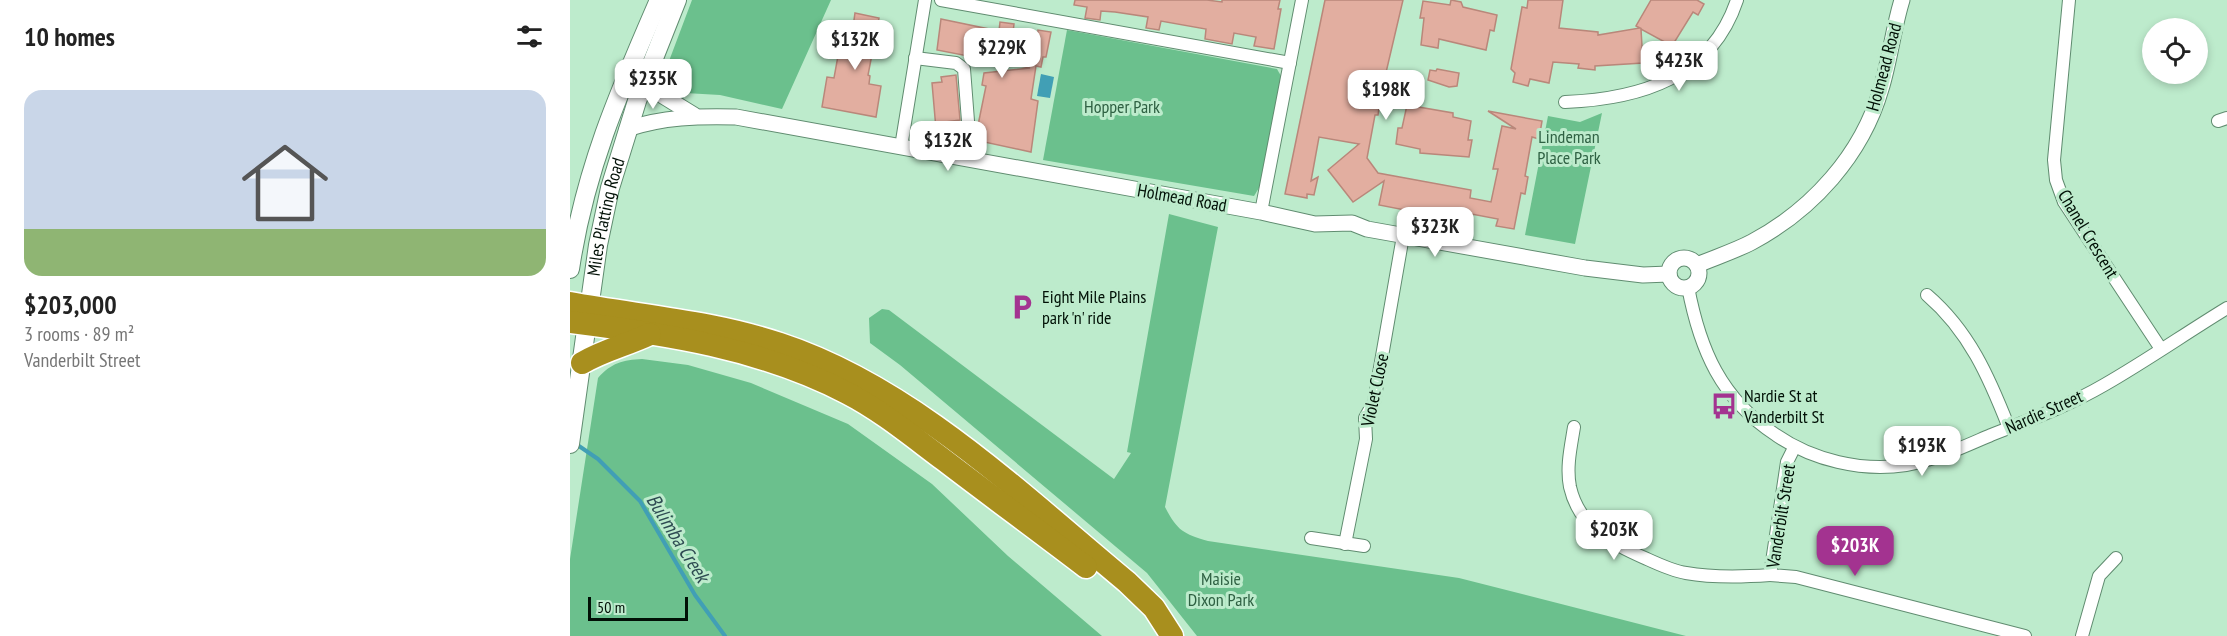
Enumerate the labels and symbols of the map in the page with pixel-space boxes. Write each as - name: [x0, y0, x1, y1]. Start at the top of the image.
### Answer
- pin: $132K: [813, 20, 897, 71]
- street label: Holmead Road: [1861, 20, 1906, 113]
- pin: $229K: [960, 28, 1044, 79]
- pin: $423K: [1637, 41, 1721, 92]
- pin: $235K: [611, 59, 695, 110]
- pin: $198K: [1344, 70, 1428, 121]
- park label: Hopper Park: [1084, 95, 1160, 118]
- pin: $132K: [906, 121, 990, 172]
- park label: Lindeman Place Park: [1537, 125, 1601, 169]
- street label: Miles Platting Road: [582, 155, 630, 277]
- street label: Holmead Road: [1136, 178, 1229, 217]
- street label: Chanel Crescent: [2053, 185, 2124, 282]
- pin: $323K: [1393, 207, 1477, 258]
- place label: Eight Mile Plains park 'n' ride: [1042, 285, 1146, 329]
- parking icon: Eight Mile Plains park 'n' ride: [1007, 292, 1037, 322]
- street label: Violet Close: [1355, 351, 1393, 430]
- place label: Nardie St at Vanderbilt St: [1743, 384, 1824, 428]
- street label: Nardie Street: [2002, 384, 2086, 439]
- bus stop icon: Nardie St at Vanderbilt St: [1709, 391, 1739, 421]
- pin: $193K: [1880, 426, 1964, 477]
- street label: Vanderbilt Street: [1761, 462, 1800, 570]
- water label: Bulimba Creek: [641, 489, 717, 589]
- pin: $203K: [1572, 510, 1656, 561]
- pin: $203K: [1813, 526, 1897, 577]
- park label: Maisie Dixon Park: [1188, 567, 1254, 611]
- scale bar: [588, 594, 688, 622]

